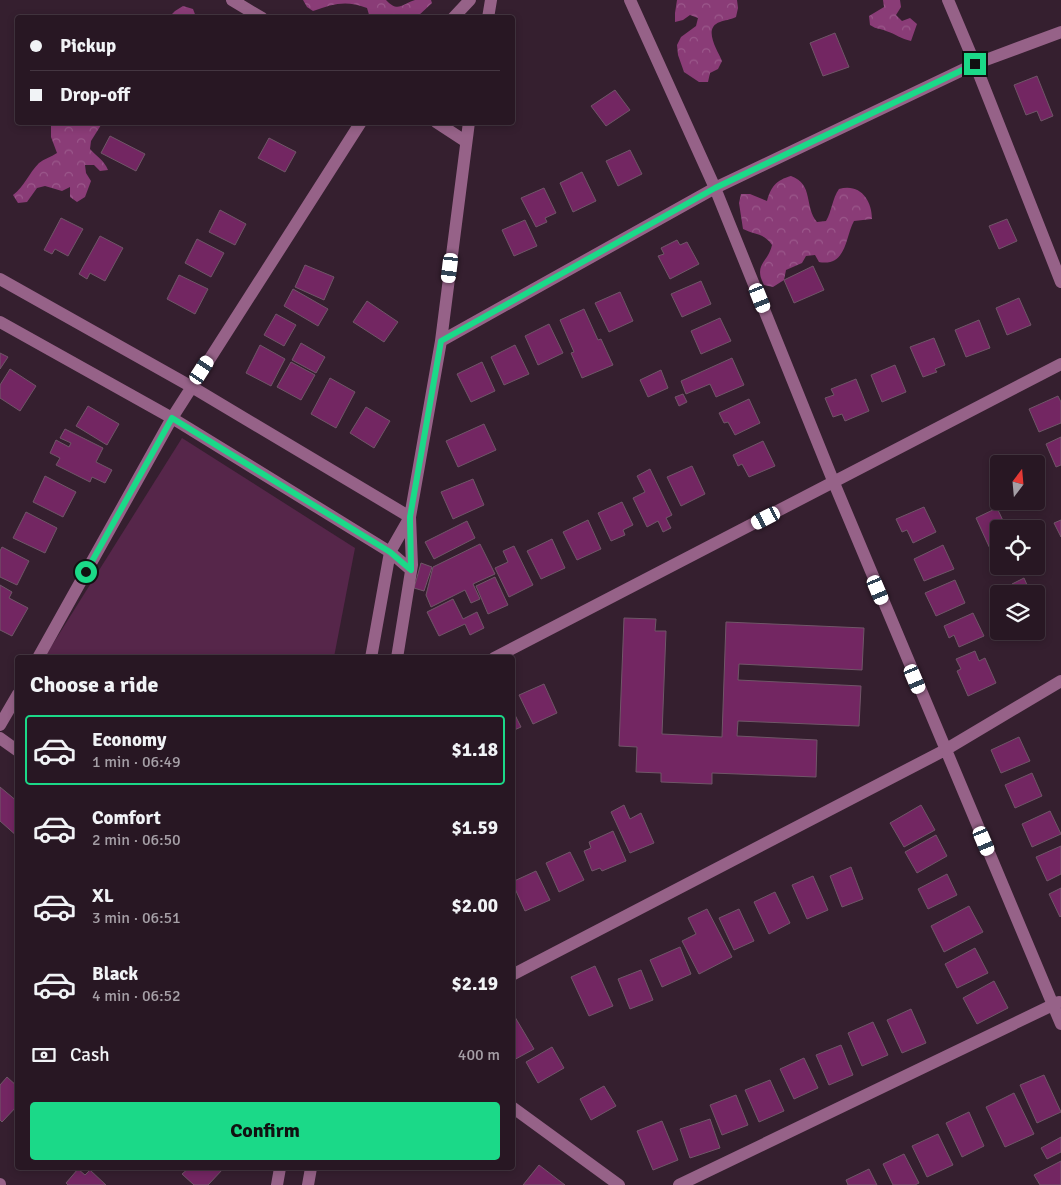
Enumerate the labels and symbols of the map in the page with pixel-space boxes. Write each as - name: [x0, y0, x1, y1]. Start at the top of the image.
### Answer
- route end: [964, 53, 986, 75]
- car: [440, 252, 459, 284]
- car: [747, 281, 772, 315]
- car: [187, 353, 216, 387]
- north arrow: [990, 455, 1045, 510]
- car: [749, 505, 782, 531]
- route start: [75, 561, 97, 583]
- car: [865, 573, 890, 607]
- car: [902, 662, 927, 696]
- car: [971, 824, 996, 858]

